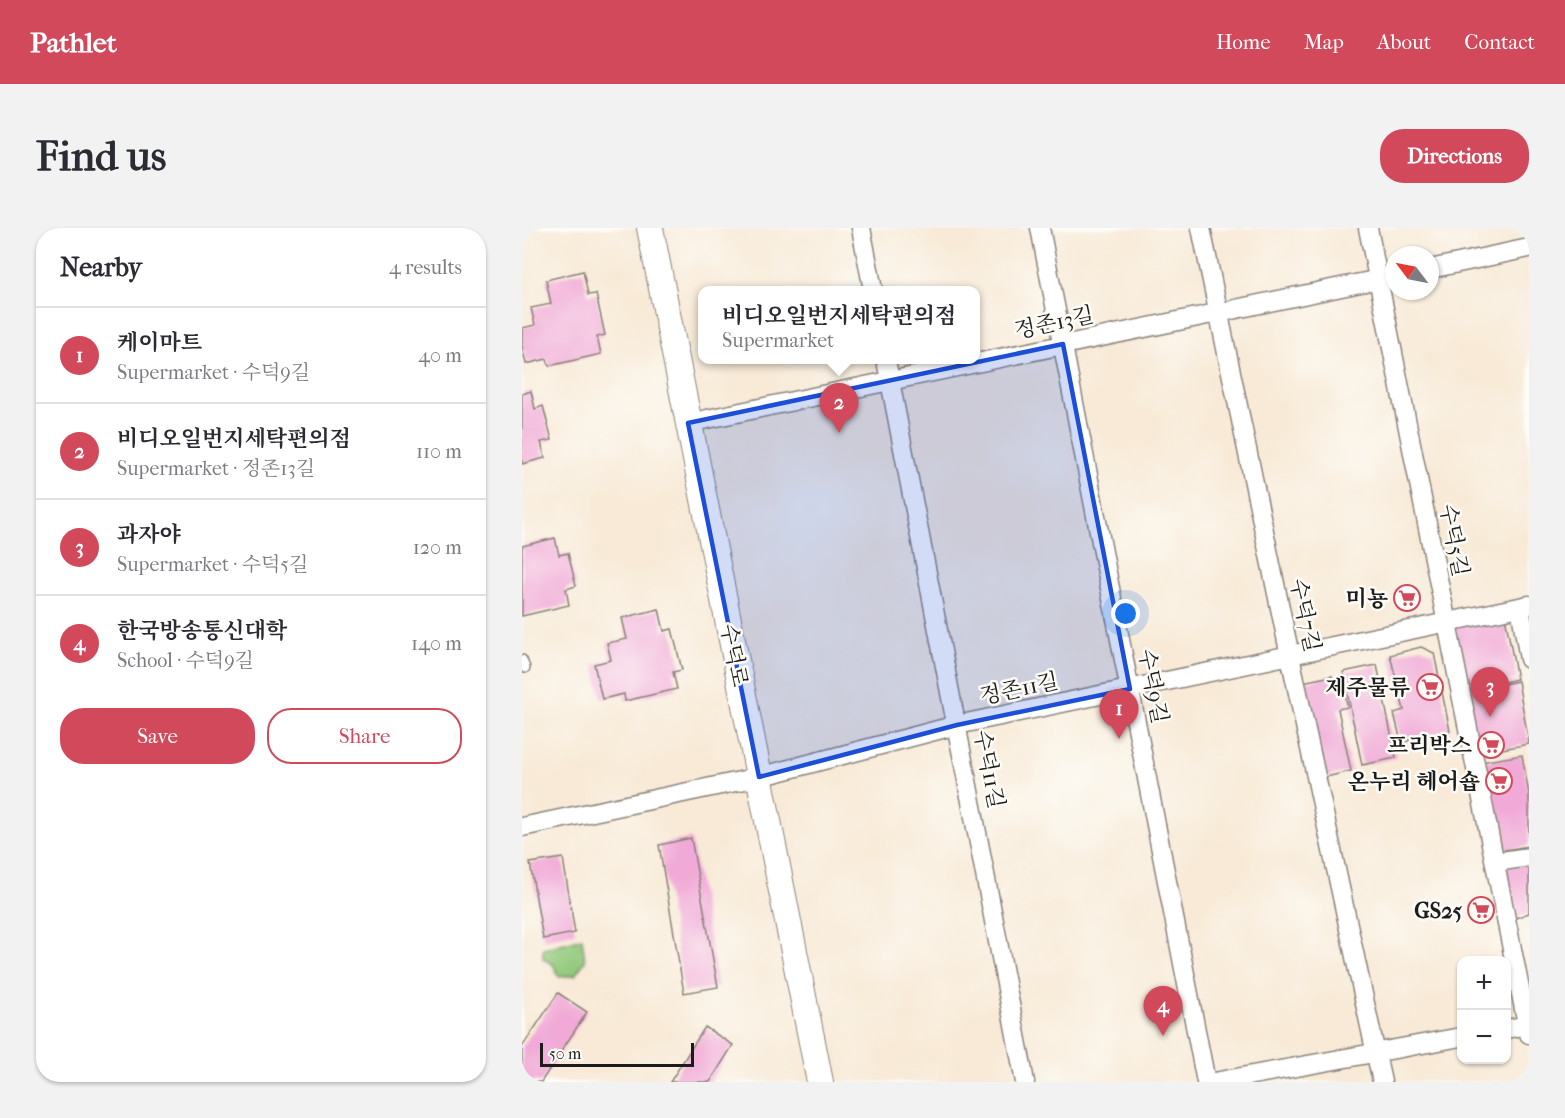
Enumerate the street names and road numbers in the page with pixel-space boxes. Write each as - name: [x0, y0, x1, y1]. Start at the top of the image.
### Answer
- street label: 정존13길: [1012, 302, 1096, 344]
- street label: 수덕5길: [1434, 502, 1474, 579]
- street label: 수덕7길: [1285, 576, 1325, 654]
- street label: 수덕로: [715, 621, 753, 689]
- street label: 수덕9길: [1133, 647, 1173, 726]
- street label: 정존11길: [978, 668, 1061, 710]
- street label: 수덕11길: [969, 728, 1009, 811]

